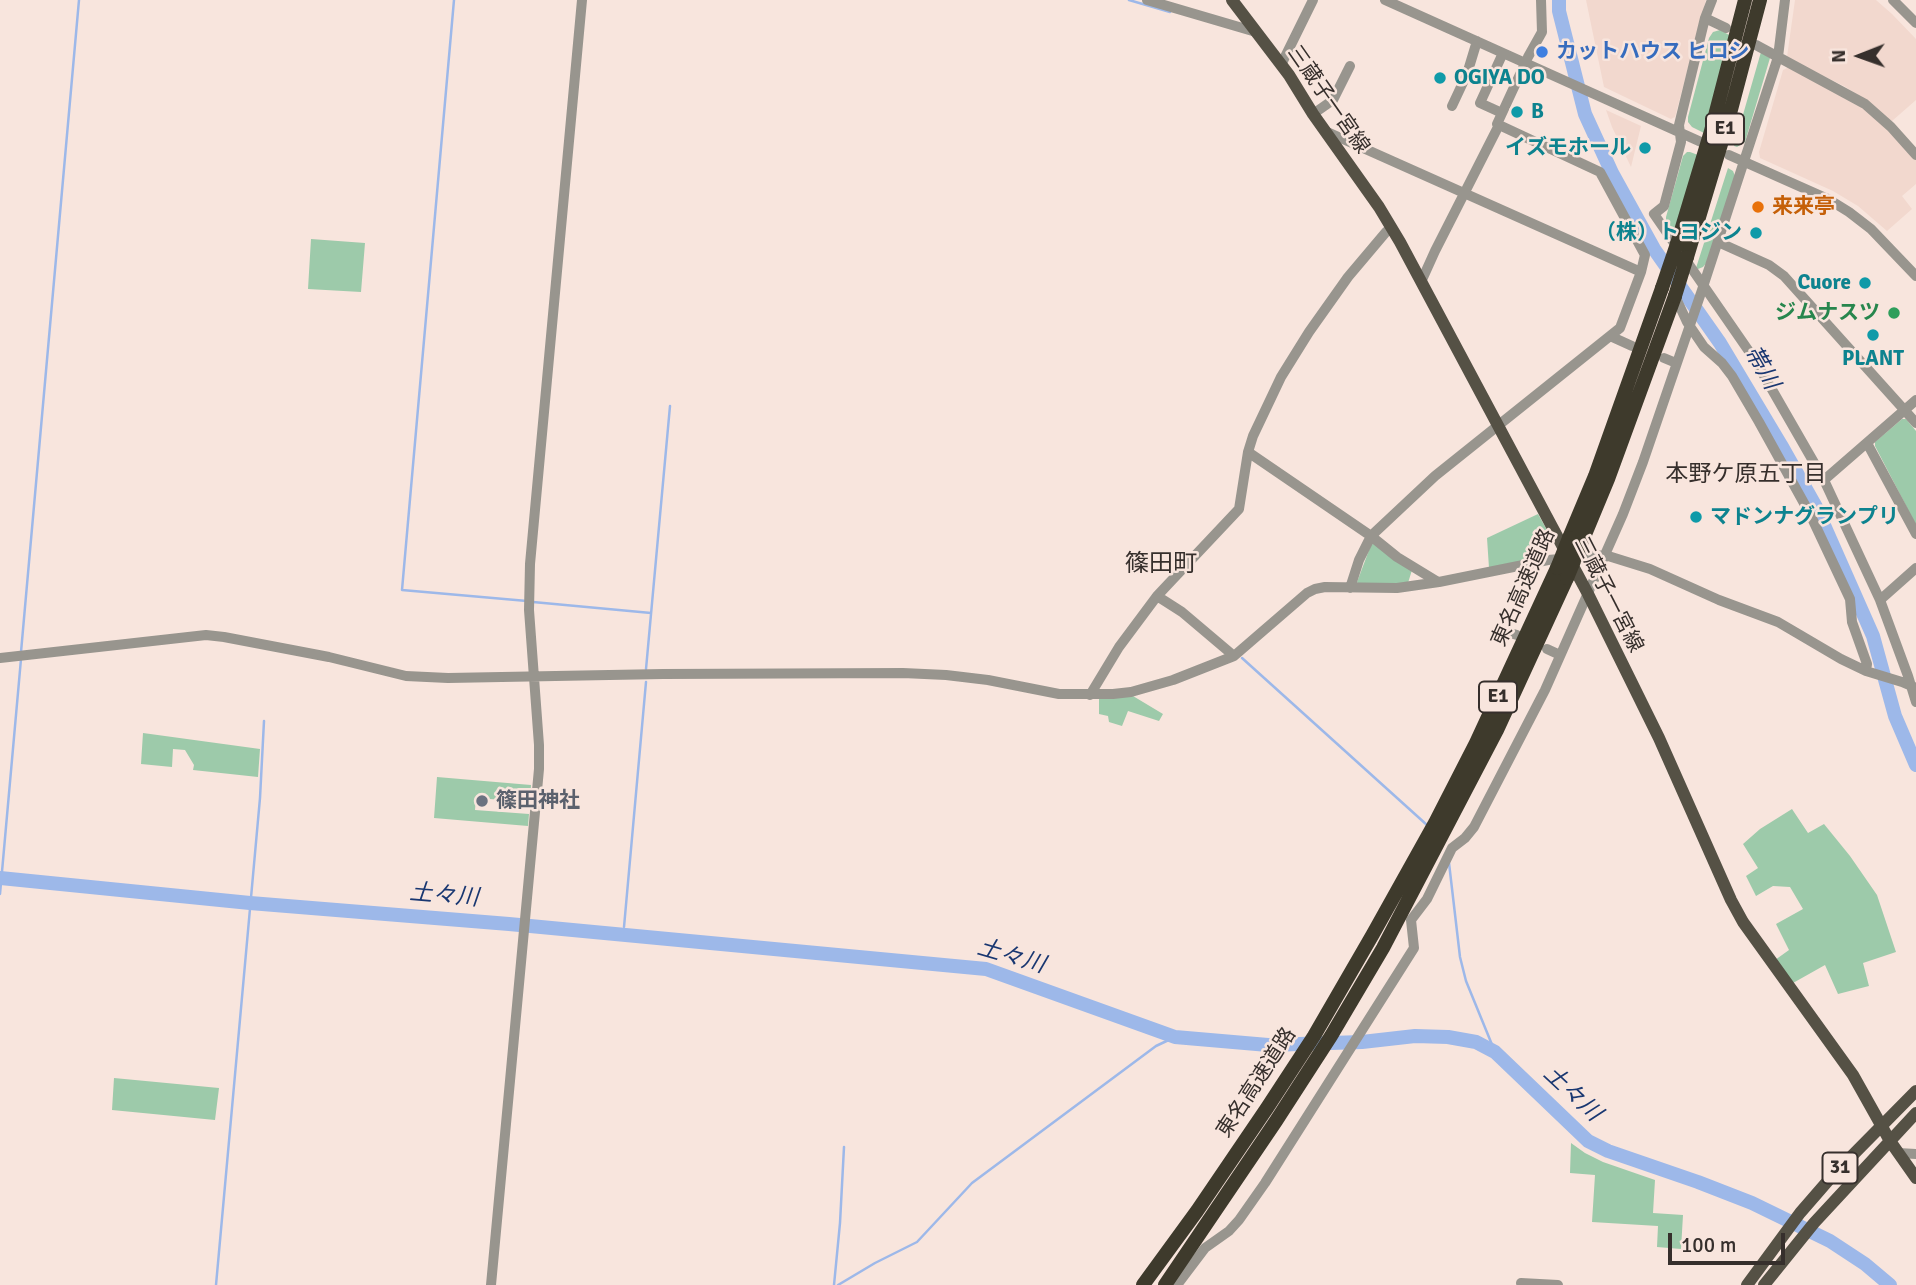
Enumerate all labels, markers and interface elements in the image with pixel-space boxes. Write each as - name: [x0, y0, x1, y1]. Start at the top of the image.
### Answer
- north arrow: [1825, 21, 1895, 91]
- place label: カットハウス ヒロシ: [1556, 39, 1750, 65]
- street label: 三蔵子一宮線: [1282, 41, 1374, 159]
- marker: カットハウス ヒロシ: [1534, 44, 1550, 60]
- text: N: [1827, 50, 1851, 63]
- place label: OGIYA DO: [1454, 65, 1545, 91]
- marker: OGIYA DO: [1432, 70, 1448, 86]
- place label: B: [1531, 99, 1544, 125]
- marker: B: [1509, 104, 1525, 120]
- road number: E1: [1706, 113, 1744, 144]
- place label: イズモホール: [1505, 135, 1631, 161]
- marker: イズモホール: [1637, 140, 1653, 156]
- place label: 来来亭: [1772, 194, 1835, 220]
- marker: 来来亭: [1750, 199, 1766, 215]
- place label: （株）トヨジン: [1595, 220, 1742, 246]
- marker: （株）トヨジン: [1748, 225, 1764, 241]
- place label: Cuore: [1797, 270, 1851, 296]
- marker: Cuore: [1857, 275, 1873, 291]
- place label: ジムナスツ: [1775, 300, 1880, 326]
- marker: ジムナスツ: [1886, 305, 1902, 321]
- marker: PLANT: [1865, 327, 1881, 343]
- water label: 帯川: [1738, 341, 1784, 395]
- place label: PLANT: [1842, 346, 1904, 372]
- district label: 本野ケ原五丁目: [1666, 461, 1826, 489]
- place label: マドンナグランプリ: [1710, 504, 1899, 530]
- marker: マドンナグランプリ: [1688, 509, 1704, 525]
- street label: 東名高速道路: [1487, 525, 1561, 651]
- street label: 三蔵子一宮線: [1568, 533, 1648, 657]
- district label: 篠田町: [1125, 551, 1197, 579]
- road number: E1: [1479, 682, 1517, 712]
- place label: 篠田神社: [496, 788, 580, 814]
- marker: 篠田神社: [474, 793, 490, 809]
- water label: 土々川: [408, 879, 480, 913]
- water label: 土々川: [974, 934, 1048, 980]
- street label: 東名高速道路: [1212, 1023, 1302, 1143]
- water label: 土々川: [1537, 1060, 1607, 1128]
- road number: 31: [1822, 1152, 1857, 1184]
- scale bar: [1671, 1218, 1788, 1262]
- text: 100 m: [1681, 1232, 1736, 1258]

